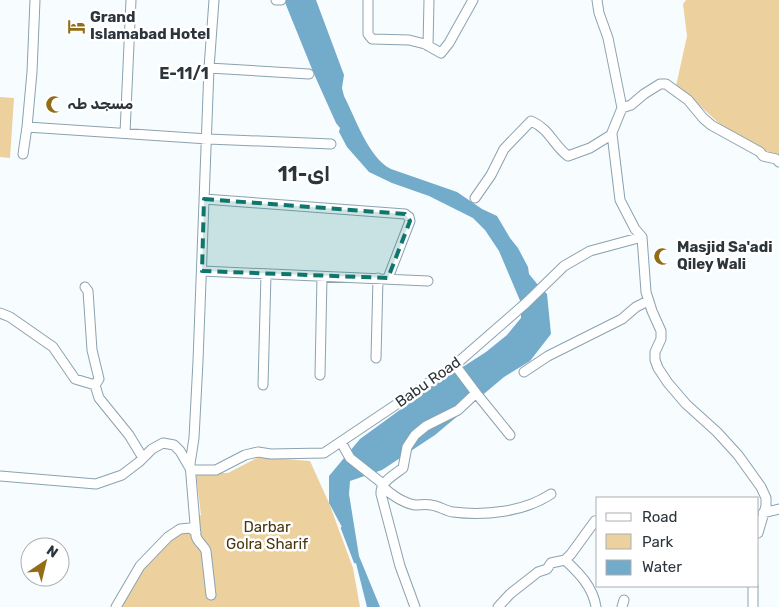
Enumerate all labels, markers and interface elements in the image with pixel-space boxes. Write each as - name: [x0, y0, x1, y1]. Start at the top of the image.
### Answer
- place label: Grand Islamabad Hotel: [90, 8, 210, 43]
- hotel icon: Grand Islamabad Hotel: [66, 16, 86, 36]
- district label: E-11/1: [159, 64, 209, 83]
- mosque icon: مسجد طہ: [44, 94, 64, 114]
- place label: مسجد طہ: [68, 95, 133, 113]
- district label: ای-11: [278, 162, 330, 186]
- place label: Masjid Sa'adi Qiley Wali: [677, 238, 772, 273]
- mosque icon: Masjid Sa'adi Qiley Wali: [653, 246, 673, 266]
- street label: Babu Road: [392, 353, 464, 411]
- legend: [596, 497, 759, 587]
- text: Road: [642, 508, 678, 526]
- park label: Darbar Golra Sharif: [226, 518, 308, 553]
- text: Park: [642, 533, 673, 551]
- north arrow: [20, 537, 70, 587]
- text: N: [43, 542, 61, 562]
- text: Water: [642, 558, 682, 576]

